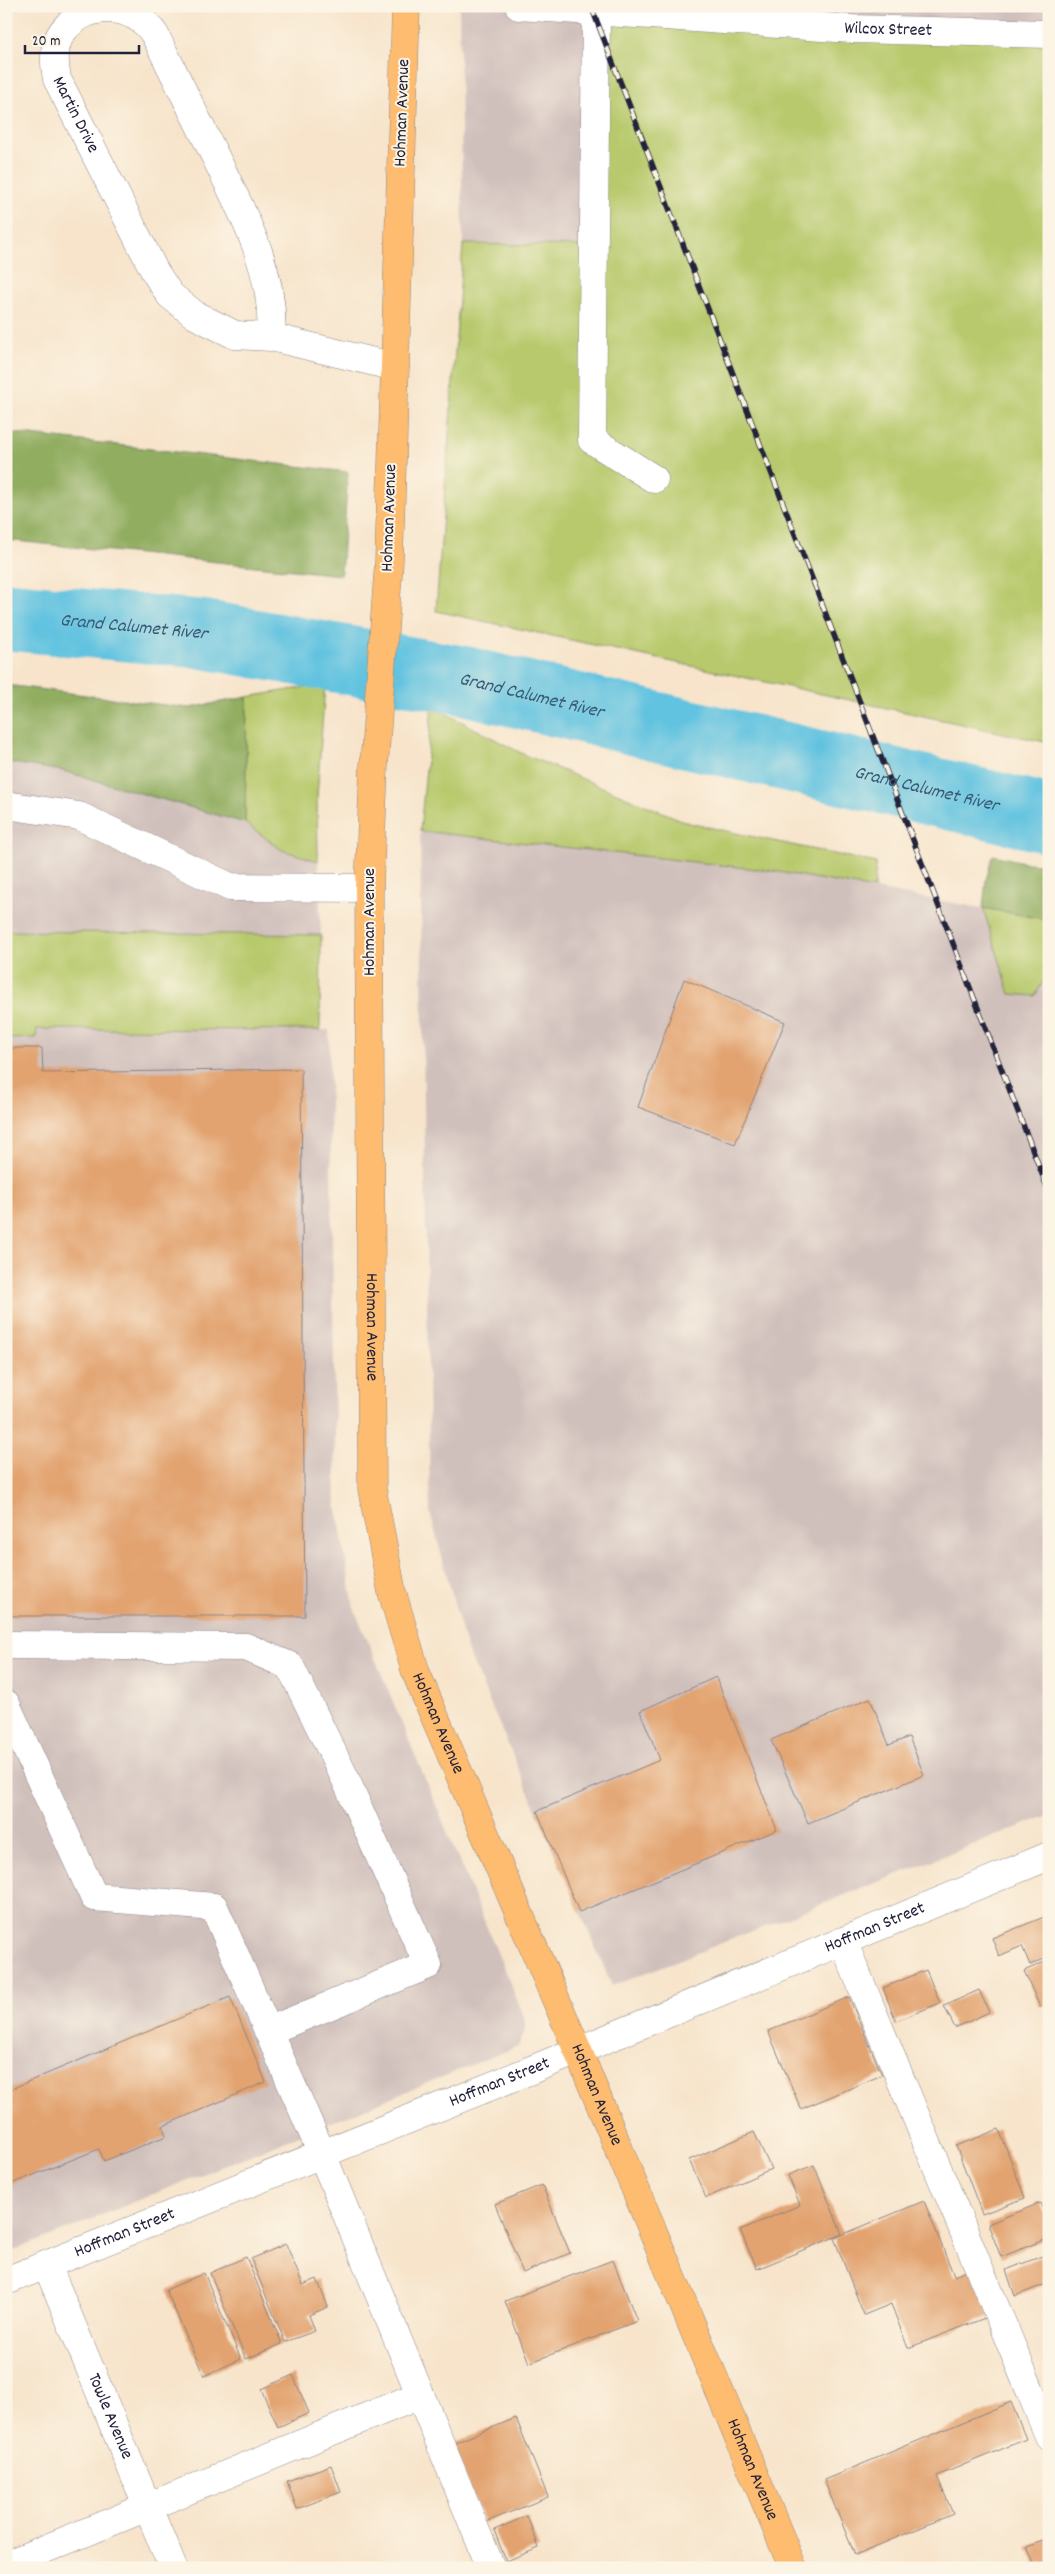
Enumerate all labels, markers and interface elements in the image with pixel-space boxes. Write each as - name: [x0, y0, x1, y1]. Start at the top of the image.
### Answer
- street label: Wilcox Street: [843, 16, 933, 44]
- scale bar: [25, 22, 139, 54]
- text: 20 m: [32, 31, 60, 53]
- street label: Hohman Avenue: [389, 59, 417, 167]
- street label: Martin Drive: [45, 72, 105, 158]
- street label: Hohman Avenue: [376, 464, 404, 572]
- water label: Grand Calumet River: [59, 608, 211, 649]
- water label: Grand Calumet River: [457, 667, 608, 727]
- water label: Grand Calumet River: [851, 760, 1003, 821]
- street label: Hohman Avenue: [358, 868, 383, 976]
- street label: Hohman Avenue: [358, 1273, 384, 1381]
- street label: Hohman Avenue: [405, 1669, 470, 1778]
- street label: Hoffman Street: [821, 1896, 929, 1960]
- street label: Hohman Avenue: [564, 2040, 629, 2150]
- street label: Hoffman Street: [446, 2051, 554, 2114]
- street label: Hoffman Street: [71, 2202, 179, 2265]
- street label: Towle Avenue: [81, 2370, 139, 2463]
- street label: Hohman Avenue: [720, 2415, 784, 2524]

